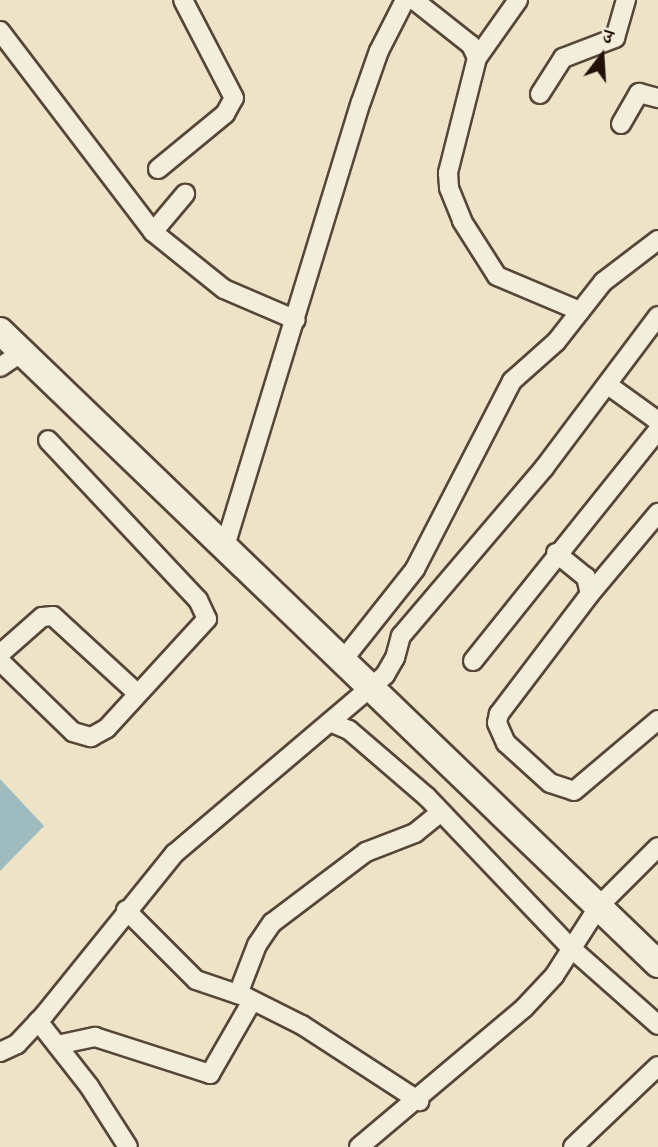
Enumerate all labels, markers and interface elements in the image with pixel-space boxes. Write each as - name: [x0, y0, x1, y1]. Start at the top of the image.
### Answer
- north arrow: [567, 21, 637, 91]
- text: उ: [599, 21, 617, 51]

